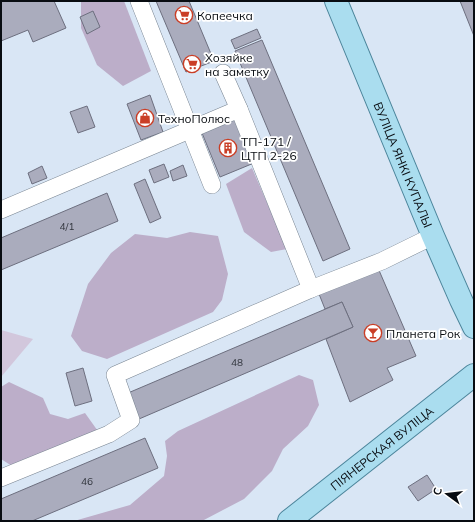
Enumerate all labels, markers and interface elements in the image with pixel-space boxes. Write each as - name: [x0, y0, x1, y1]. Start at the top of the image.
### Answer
- supermarket icon: Копеечка: [174, 5, 194, 25]
- place label: Копеечка: [197, 8, 253, 23]
- place label: Хозяйке на заметку: [205, 50, 270, 79]
- supermarket icon: Хозяйке на заметку: [182, 54, 202, 74]
- street label: ВУЛІЦА ЯНКІ КУПАЛЫ: [371, 99, 436, 230]
- shop icon: ТехноПолюс: [135, 108, 155, 128]
- place label: ТехноПолюс: [158, 111, 230, 126]
- place label: ТП-171 / ЦТП 2-26: [241, 134, 297, 163]
- building icon: ТП-171 / ЦТП 2-26: [218, 138, 238, 158]
- house number: 4/1: [60, 220, 74, 233]
- bar icon: Планета Рок: [363, 323, 383, 343]
- place label: Планета Рок: [386, 326, 461, 341]
- house number: 48: [231, 356, 243, 369]
- street label: ПІЯНЕРСКАЯ ВУЛІЦА: [327, 403, 436, 493]
- north arrow: [427, 474, 467, 514]
- house number: 46: [81, 475, 93, 488]
- text: С: [430, 486, 445, 497]

